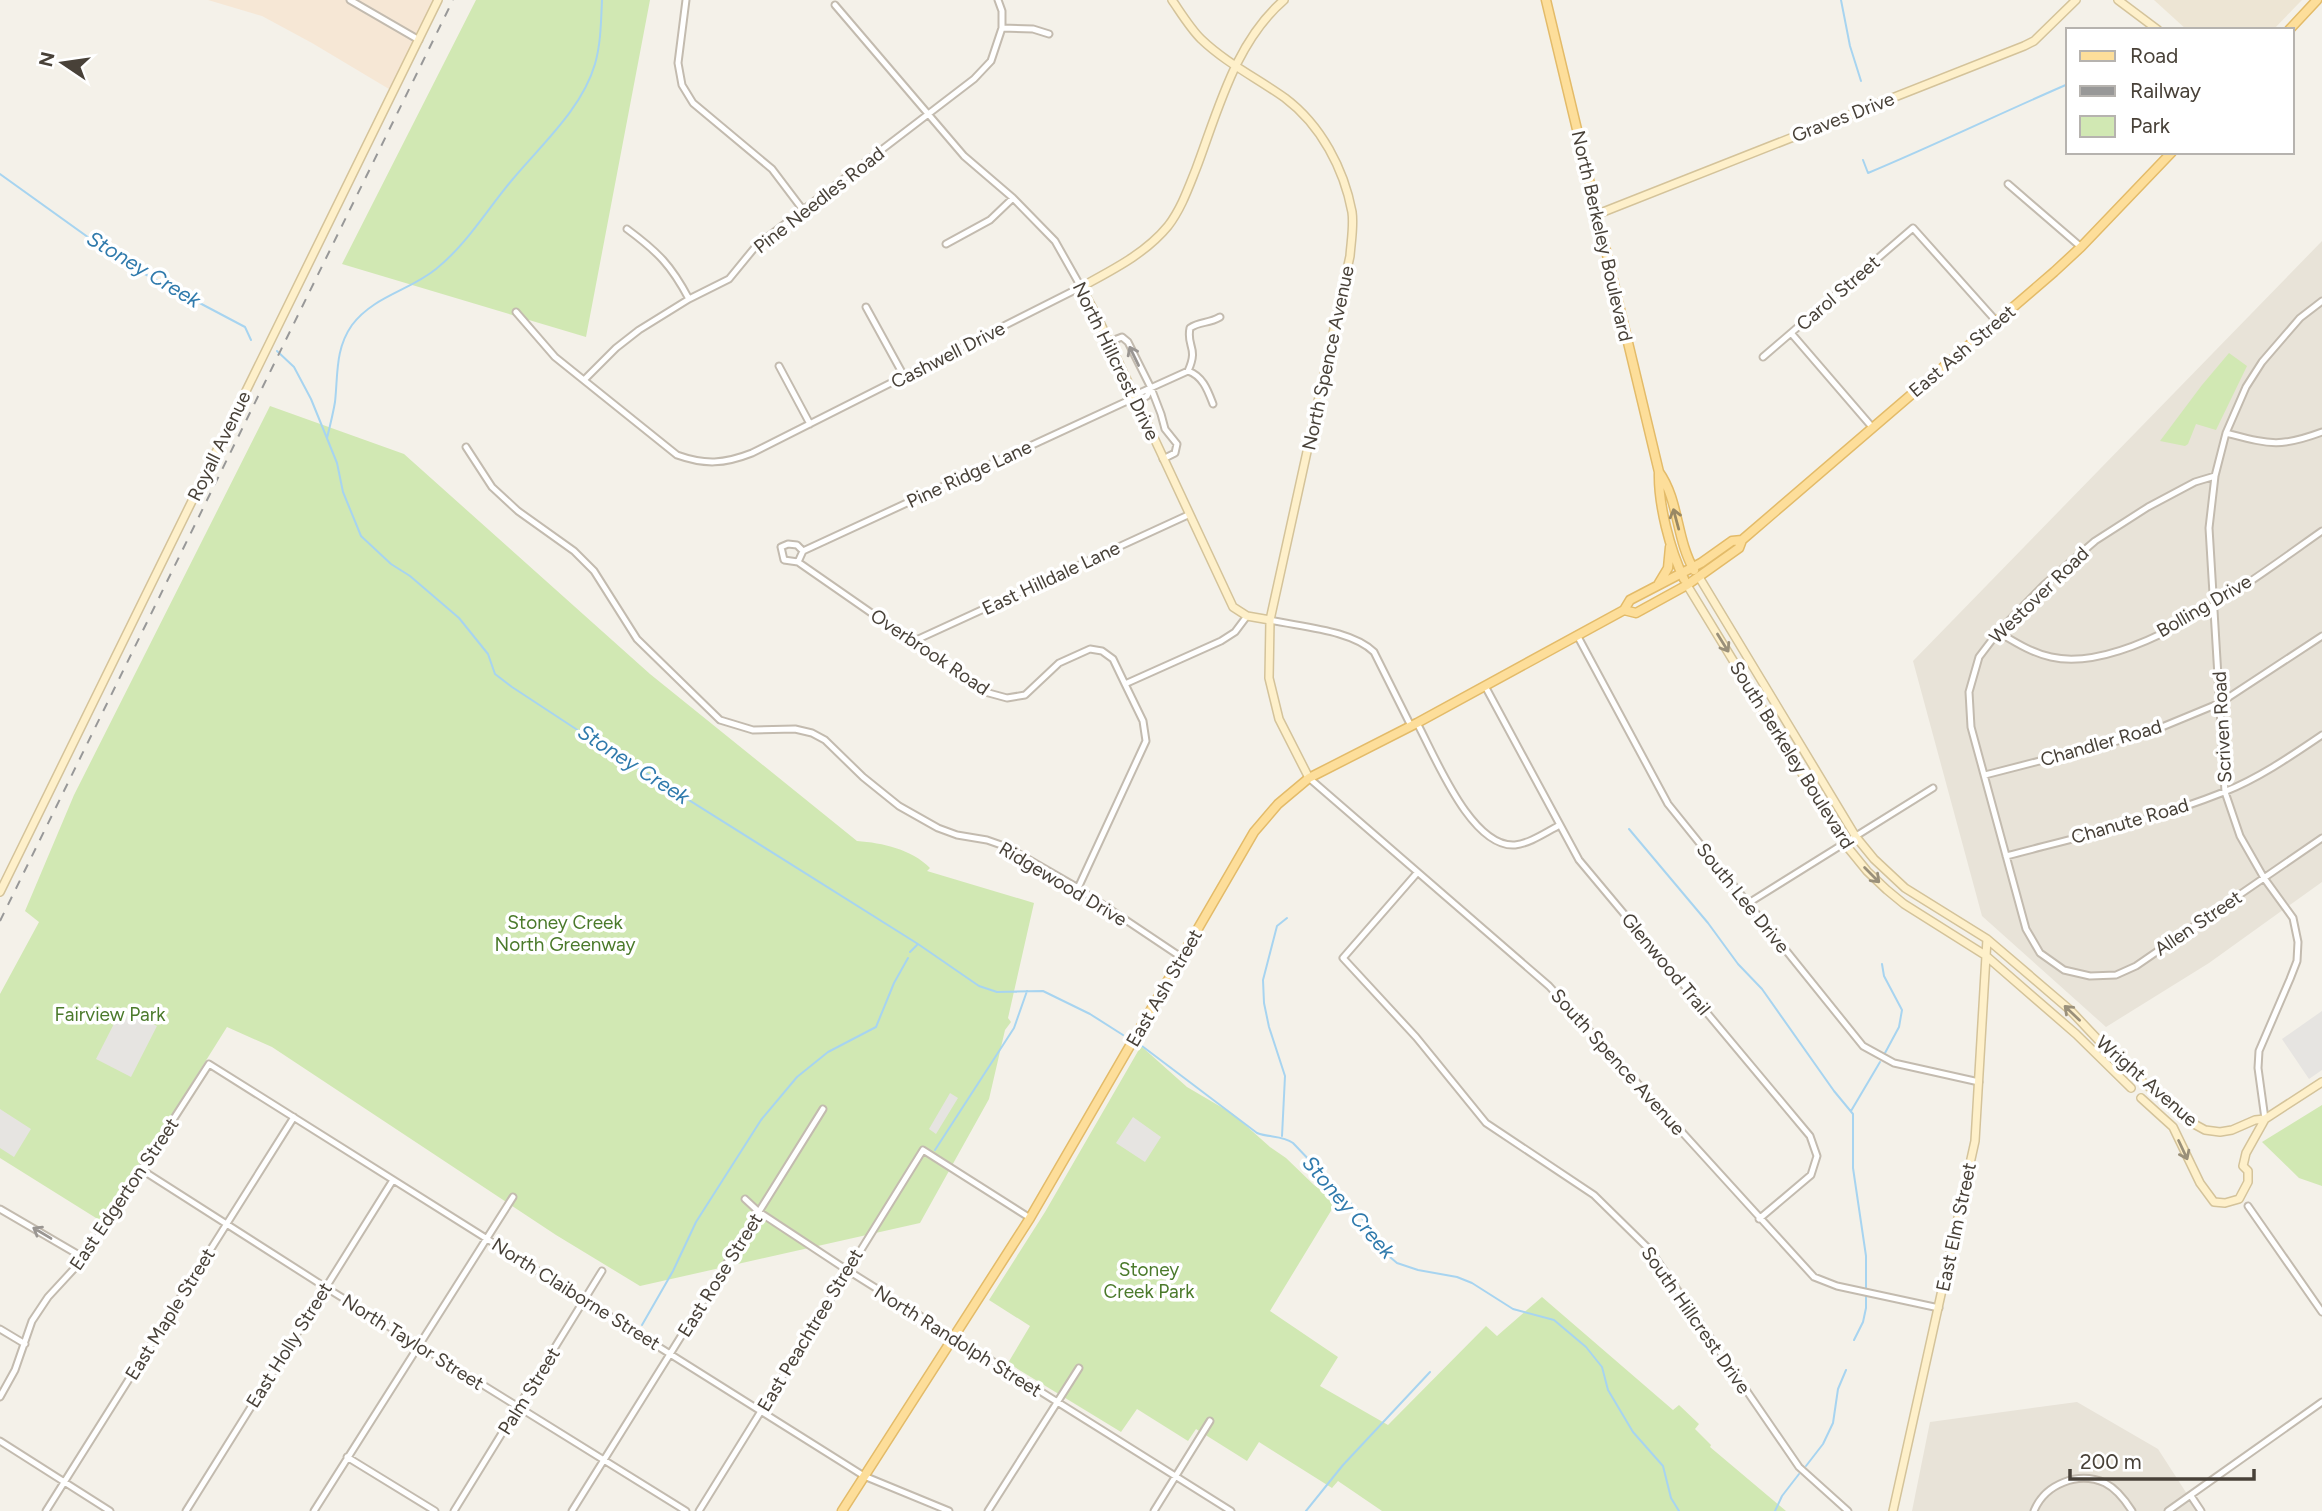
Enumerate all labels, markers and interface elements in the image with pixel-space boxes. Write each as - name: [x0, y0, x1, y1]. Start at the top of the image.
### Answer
- north arrow: [28, 28, 98, 98]
- legend: [2066, 28, 2294, 154]
- text: Road: [2130, 43, 2178, 68]
- text: N: [34, 50, 60, 69]
- text: Railway: [2130, 78, 2201, 103]
- street label: Graves Drive: [1788, 87, 1898, 147]
- text: Park: [2130, 113, 2171, 138]
- street label: North Berkeley Boulevard: [1567, 128, 1637, 344]
- street label: Pine Needles Road: [749, 142, 889, 258]
- water label: Stoney Creek: [83, 225, 206, 313]
- street label: Carol Street: [1792, 251, 1884, 335]
- street label: North Spence Avenue: [1297, 264, 1359, 452]
- street label: North Hillcrest Drive: [1068, 278, 1164, 444]
- street label: East Ash Street: [1904, 300, 2020, 402]
- street label: Cashwell Drive: [887, 316, 1009, 394]
- one-way arrow: [1127, 345, 1140, 366]
- street label: Royall Avenue: [182, 387, 256, 505]
- street label: Pine Ridge Lane: [903, 435, 1035, 513]
- one-way arrow: [1669, 509, 1682, 531]
- street label: East Hilldale Lane: [978, 536, 1124, 620]
- street label: Westover Road: [1984, 542, 2094, 648]
- street label: Bolling Drive: [2152, 570, 2256, 642]
- street label: Overbrook Road: [866, 604, 994, 700]
- one-way arrow: [1716, 633, 1730, 653]
- street label: South Berkeley Boulevard: [1725, 657, 1859, 853]
- street label: Scriven Road: [2208, 671, 2236, 783]
- street label: Chandler Road: [2038, 715, 2164, 771]
- water label: Stoney Creek: [573, 719, 695, 810]
- street label: Chanute Road: [2069, 793, 2191, 849]
- street label: Ridgewood Drive: [995, 837, 1131, 931]
- street label: South Lee Drive: [1692, 838, 1794, 958]
- one-way arrow: [1863, 867, 1880, 884]
- street label: Allen Street: [2150, 885, 2246, 961]
- street label: Glenwood Trail: [1617, 908, 1715, 1020]
- park label: Stoney Creek North Greenway: [495, 911, 635, 956]
- street label: East Ash Street: [1121, 925, 1207, 1051]
- street label: South Spence Avenue: [1546, 984, 1690, 1140]
- park label: Fairview Park: [55, 1003, 166, 1026]
- one-way arrow: [2064, 1005, 2081, 1022]
- street label: Wright Avenue: [2092, 1031, 2202, 1131]
- street label: East Edgerton Street: [65, 1114, 183, 1274]
- one-way arrow: [2177, 1139, 2191, 1160]
- water label: Stoney Creek: [1298, 1150, 1401, 1264]
- street label: East Elm Street: [1931, 1160, 1981, 1294]
- street label: East Rose Street: [673, 1209, 767, 1341]
- one-way arrow: [33, 1226, 53, 1240]
- street label: North Claiborne Street: [488, 1233, 664, 1355]
- street label: South Hillcrest Drive: [1637, 1242, 1755, 1398]
- street label: East Maple Street: [120, 1244, 220, 1384]
- street label: East Peachtree Street: [752, 1245, 868, 1415]
- park label: Stoney Creek Park: [1104, 1258, 1195, 1303]
- street label: East Holly Street: [241, 1278, 337, 1412]
- street label: North Randolph Street: [870, 1280, 1046, 1402]
- street label: North Taylor Street: [338, 1289, 488, 1395]
- street label: Palm Street: [493, 1343, 565, 1439]
- scale bar: [2070, 1438, 2254, 1482]
- text: 200 m: [2080, 1449, 2142, 1474]

